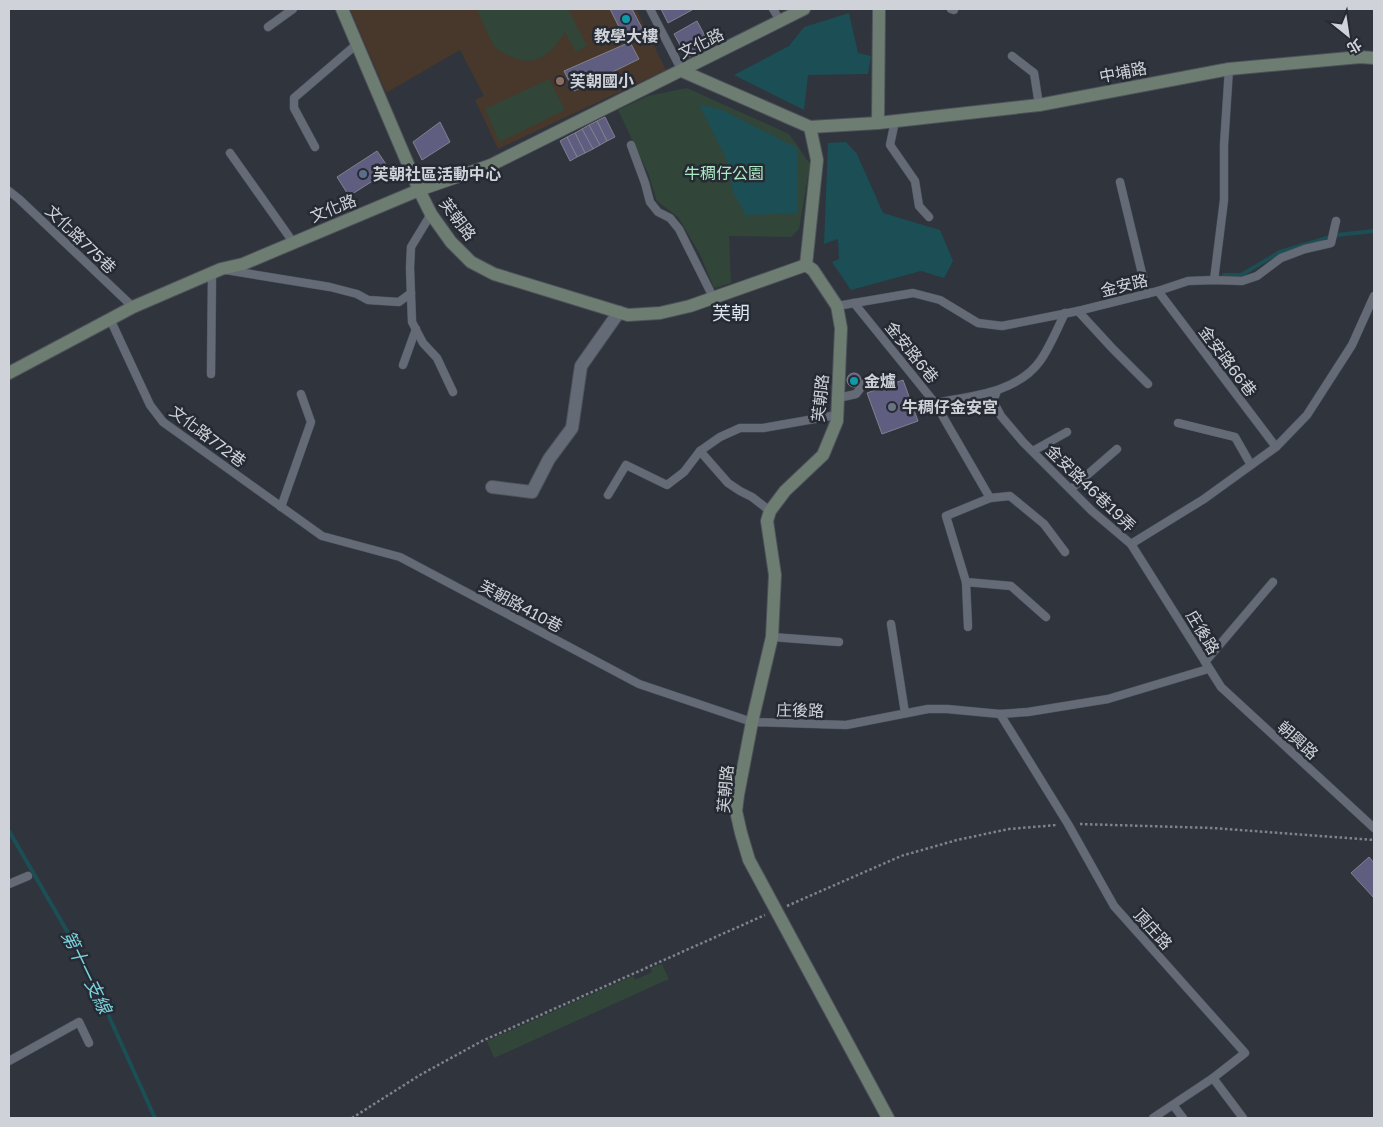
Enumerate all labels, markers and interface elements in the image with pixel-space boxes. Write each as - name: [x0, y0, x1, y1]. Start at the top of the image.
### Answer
- north arrow: [1323, 10, 1373, 60]
- marker: 教學大樓: [620, 13, 632, 25]
- street label: 文化路: [675, 23, 727, 63]
- place label: 教學大樓: [594, 26, 658, 46]
- text: 北: [1344, 36, 1365, 58]
- street label: 中埔路: [1098, 58, 1148, 86]
- place label: 芙朝國小: [570, 71, 634, 91]
- marker: 芙朝國小: [554, 75, 566, 87]
- park label: 牛稠仔公園: [684, 163, 764, 183]
- place label: 芙朝社區活動中心: [373, 164, 501, 184]
- marker: 芙朝社區活動中心: [357, 168, 369, 180]
- street label: 文化路: [307, 190, 359, 226]
- street label: 芙朝路: [436, 194, 480, 244]
- street label: 文化路775巷: [42, 200, 120, 278]
- street label: 金安路: [1098, 269, 1150, 301]
- district label: 芙朝: [712, 301, 750, 324]
- street label: 金安路6巷: [881, 317, 943, 387]
- street label: 金安路66巷: [1195, 322, 1261, 400]
- place label: 金爐: [864, 371, 896, 391]
- street label: 芙朝路: [808, 373, 832, 423]
- marker: 金爐: [848, 375, 860, 387]
- place label: 牛稠仔金安宮: [902, 397, 998, 417]
- street label: 文化路772巷: [166, 401, 250, 471]
- marker: 牛稠仔金安宮: [886, 401, 898, 413]
- street label: 金安路46巷19弄: [1042, 440, 1140, 536]
- street label: 芙朝路410巷: [476, 576, 566, 636]
- street label: 庄後路: [1182, 606, 1224, 658]
- street label: 庄後路: [776, 700, 824, 720]
- street label: 朝興路: [1273, 717, 1323, 763]
- street label: 芙朝路: [713, 764, 737, 814]
- street label: 頂庄路: [1130, 904, 1176, 954]
- water label: 第十一支線: [57, 926, 117, 1019]

